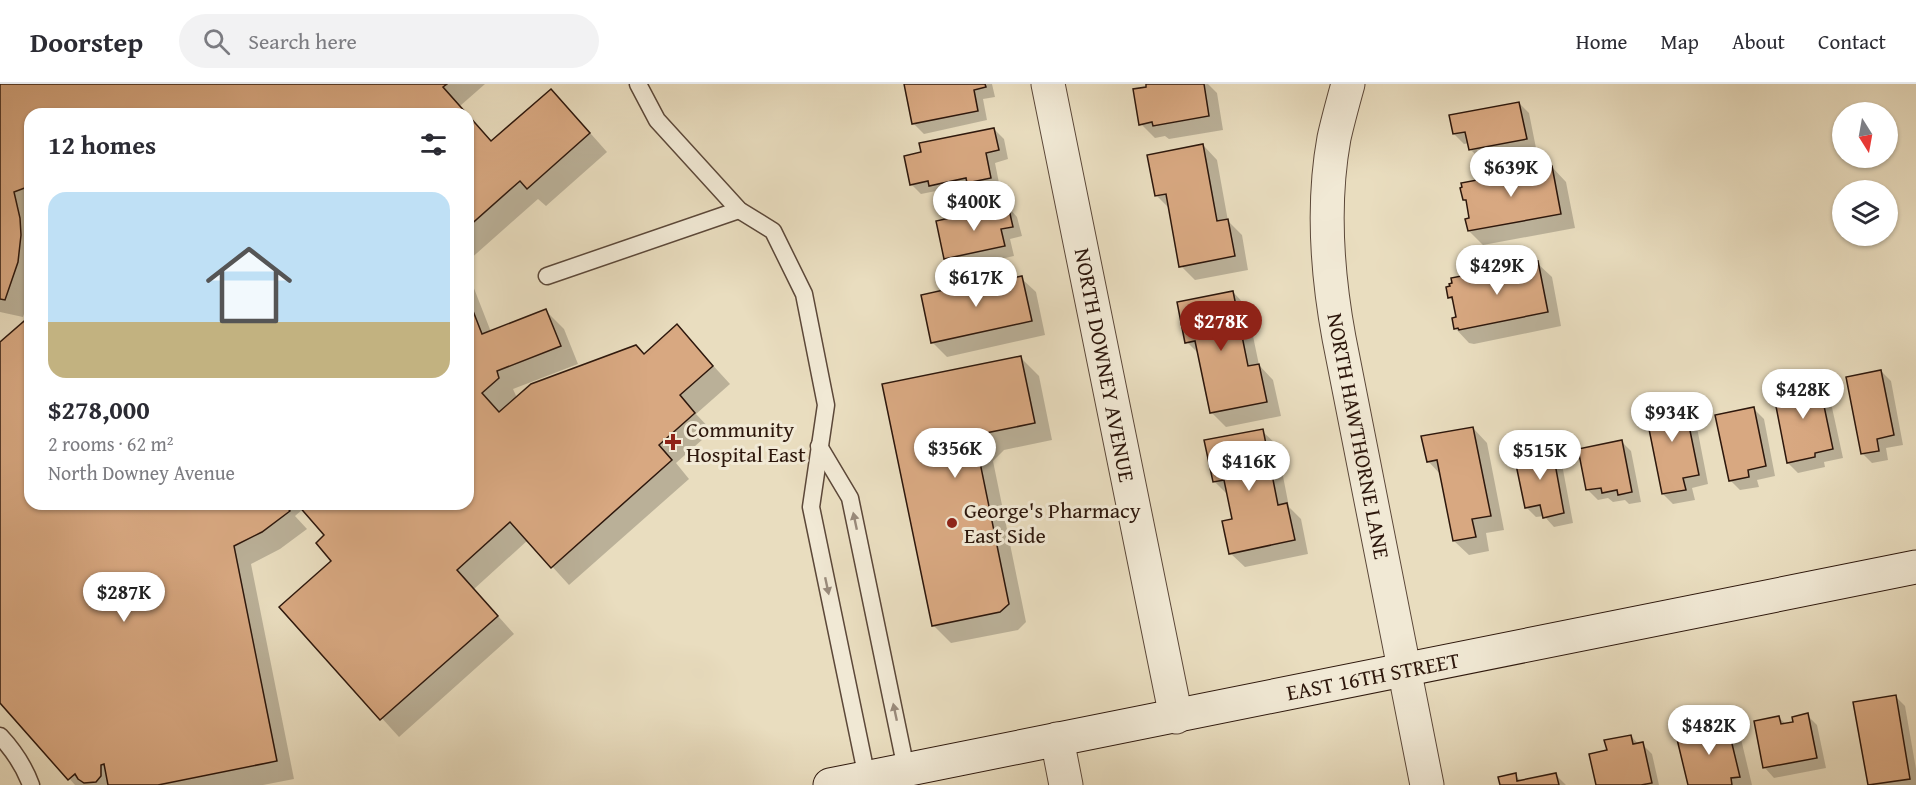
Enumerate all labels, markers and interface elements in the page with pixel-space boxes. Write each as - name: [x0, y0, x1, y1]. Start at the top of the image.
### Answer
- search box: [179, 14, 599, 68]
- text: Doorstep: [30, 21, 143, 62]
- icon: search: [200, 25, 233, 58]
- text: Search here: [248, 25, 357, 57]
- text: Home: [1576, 26, 1627, 57]
- text: Map: [1660, 26, 1699, 57]
- text: About: [1732, 26, 1785, 57]
- text: Contact: [1818, 26, 1886, 57]
- north arrow: [1832, 102, 1898, 168]
- map controls: [1832, 102, 1898, 246]
- text: 12 homes: [48, 125, 156, 164]
- icon: filters: [417, 128, 450, 161]
- pin: $639K: [1469, 147, 1553, 198]
- text: $639K: [1484, 152, 1538, 181]
- button: layers: [1832, 180, 1898, 246]
- pin: $400K: [932, 181, 1016, 232]
- text: $400K: [947, 186, 1001, 215]
- icon: home: [195, 231, 303, 339]
- street label: NORTH DOWNEY AVENUE: [1067, 245, 1143, 485]
- pin: $429K: [1455, 245, 1539, 296]
- text: $429K: [1470, 250, 1524, 279]
- pin: $617K: [934, 257, 1018, 308]
- text: $617K: [949, 262, 1003, 291]
- pin: $278K: [1179, 301, 1263, 352]
- text: $278K: [1194, 306, 1248, 335]
- street label: NORTH HAWTHORNE LANE: [1319, 310, 1399, 562]
- pin: $428K: [1761, 369, 1845, 420]
- text: $428K: [1776, 374, 1830, 403]
- text: $278,000: [48, 390, 150, 429]
- pin: $934K: [1630, 392, 1714, 443]
- text: $934K: [1645, 397, 1699, 426]
- place label: Community Hospital East: [686, 413, 806, 470]
- pin: $356K: [913, 428, 997, 479]
- text: 2 rooms · 62 m²: [48, 429, 174, 458]
- pin: $515K: [1498, 430, 1582, 481]
- marker: Community Hospital East: [664, 433, 682, 451]
- text: $356K: [928, 433, 982, 462]
- text: $515K: [1513, 435, 1567, 464]
- pin: $416K: [1207, 441, 1291, 492]
- text: $416K: [1222, 446, 1276, 475]
- text: North Downey Avenue: [48, 458, 235, 487]
- place label: George's Pharmacy East Side: [964, 494, 1141, 551]
- one-way arrow: [850, 511, 859, 530]
- marker: George's Pharmacy East Side: [945, 516, 959, 530]
- pin: $287K: [82, 572, 166, 623]
- text: $287K: [97, 577, 151, 606]
- one-way arrow: [823, 577, 832, 596]
- street label: EAST 16TH STREET: [1284, 644, 1462, 708]
- one-way arrow: [890, 702, 899, 721]
- pin: $482K: [1667, 705, 1751, 756]
- text: $482K: [1682, 710, 1736, 739]

